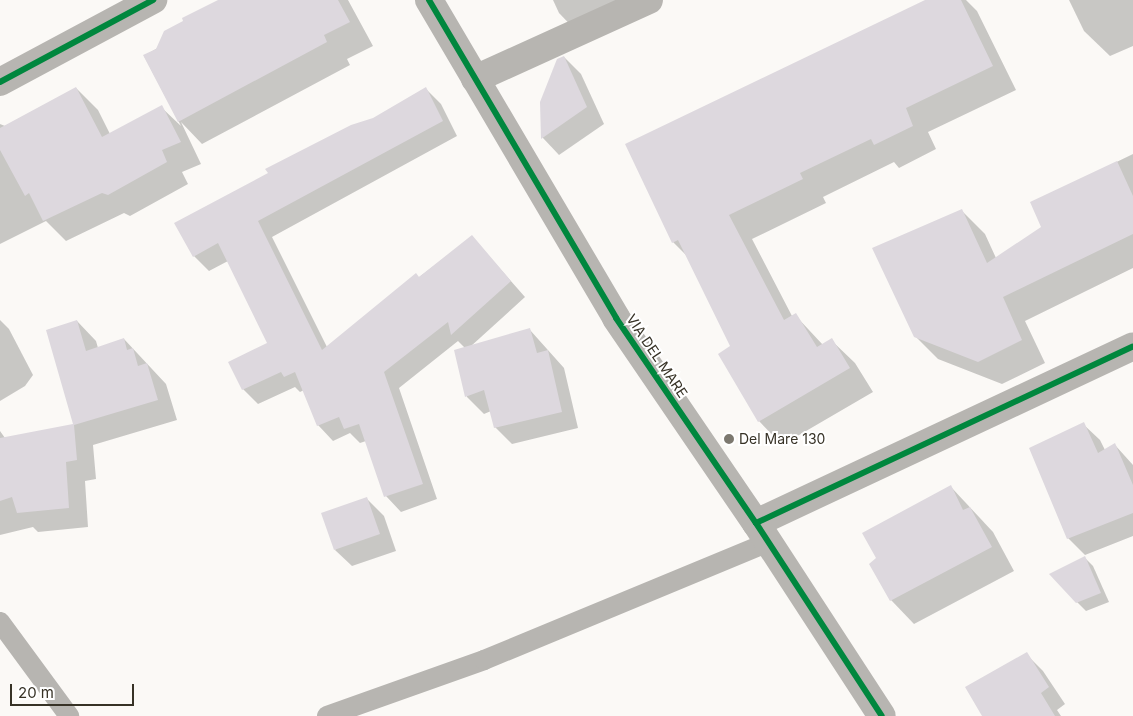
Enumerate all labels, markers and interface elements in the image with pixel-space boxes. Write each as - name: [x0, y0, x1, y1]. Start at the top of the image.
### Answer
- street label: VIA DEL MARE: [623, 311, 691, 401]
- place label: Del Mare 130: [739, 431, 825, 447]
- marker: Del Mare 130: [723, 433, 735, 445]
- scale bar: [12, 674, 136, 706]
- text: 20 m: [18, 683, 54, 702]

